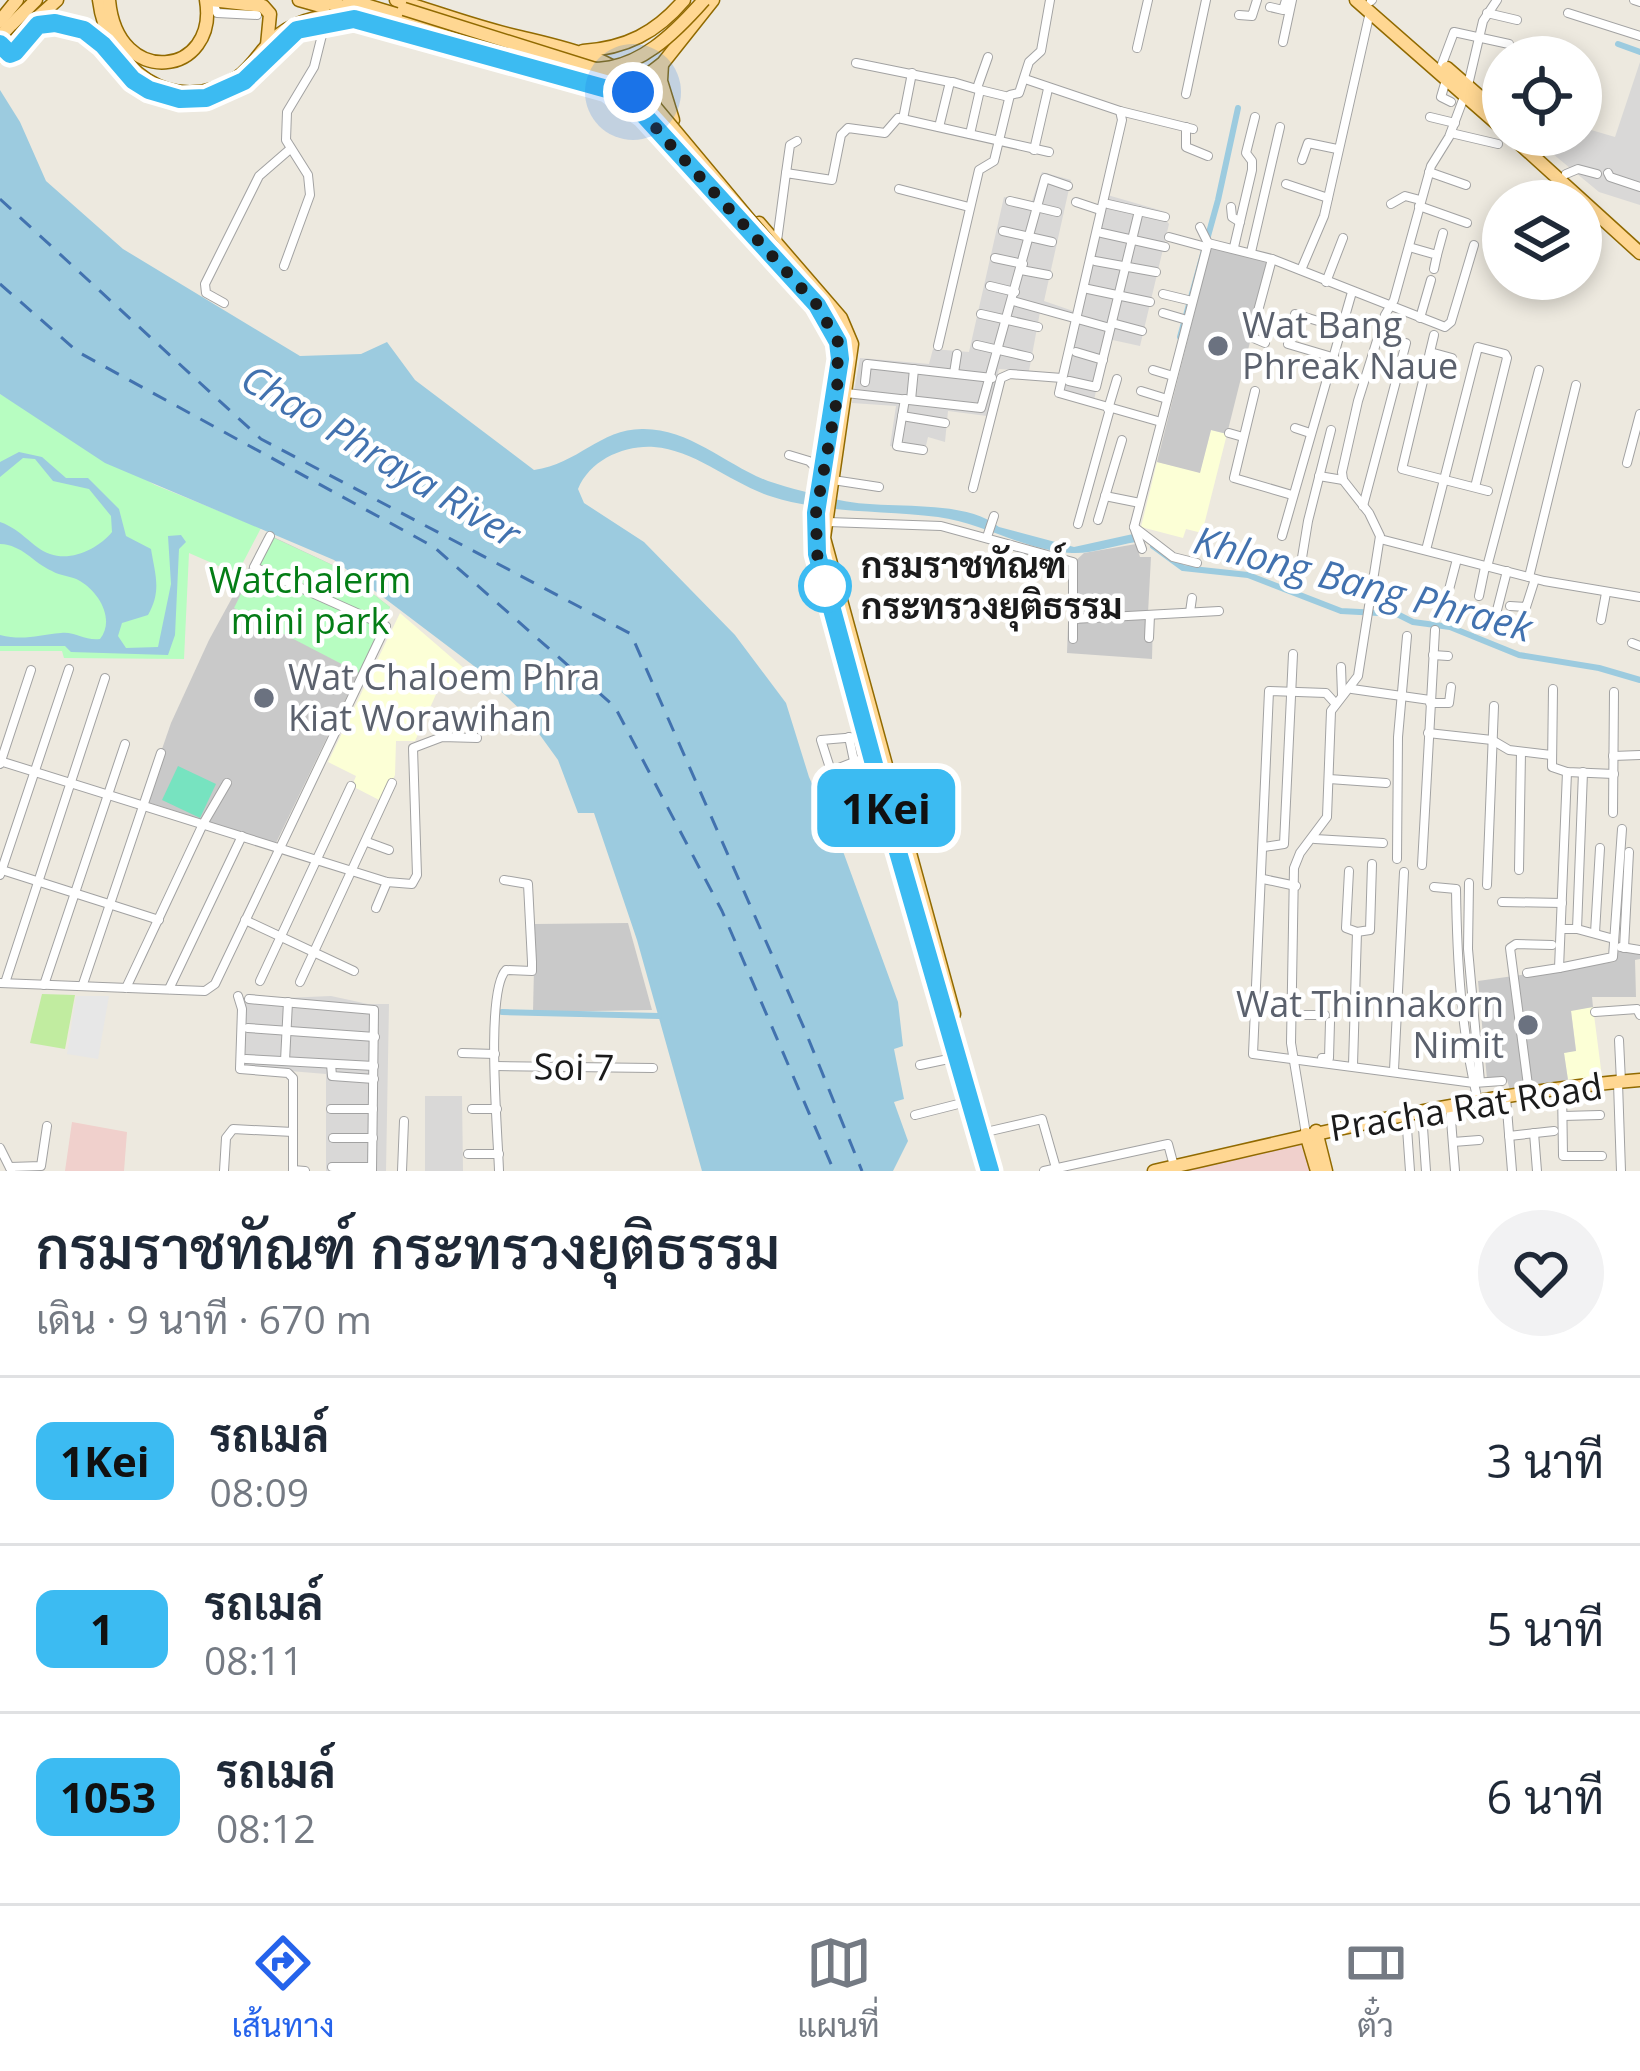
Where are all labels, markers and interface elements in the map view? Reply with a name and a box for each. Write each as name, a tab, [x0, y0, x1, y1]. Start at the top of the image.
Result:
map controls	[1482, 36, 1602, 300]
button: locate	[1482, 36, 1602, 156]
your location	[603, 62, 663, 122]
button: layers	[1482, 180, 1602, 300]
place label: Wat Bang Phreak Naue	[1242, 300, 1458, 390]
marker: Wat Bang Phreak Naue	[1205, 333, 1231, 359]
water label: Chao Phraya River	[232, 350, 532, 560]
water label: Khlong Bang Phraek	[1189, 512, 1540, 654]
place label: กรมราชทัณฑ์ กระทรวงยุติธรรม	[861, 540, 1122, 632]
park label: Watchalerm mini park	[209, 555, 411, 645]
marker: กรมราชทัณฑ์ กระทรวงยุติธรรม	[800, 561, 850, 611]
place label: Wat Chaloem Phra Kiat Worawihan	[288, 652, 600, 742]
marker: Wat Chaloem Phra Kiat Worawihan	[251, 685, 277, 711]
line badge: 1Kei	[802, 769, 970, 847]
text: 1Kei	[841, 779, 931, 836]
place label: Wat Thinnakorn Nimit	[1236, 979, 1504, 1069]
marker: Wat Thinnakorn Nimit	[1515, 1012, 1541, 1038]
street label: Soi 7	[533, 1041, 615, 1092]
street label: Pracha Rat Road	[1326, 1061, 1606, 1152]
text: กรมราชทัณฑ์ กระทรวงยุติธรรม	[36, 1208, 780, 1286]
button: heart	[1478, 1210, 1604, 1336]
text: เดิน · 9 นาที · 670 m	[36, 1292, 372, 1345]
text: รถเมล์	[210, 1404, 329, 1465]
text: 3 นาที	[1487, 1430, 1604, 1491]
text: 1Kei	[60, 1432, 150, 1489]
text: 08:09	[210, 1465, 309, 1518]
text: รถเมล์	[204, 1572, 323, 1633]
text: 5 นาที	[1487, 1598, 1604, 1659]
text: 1	[90, 1600, 114, 1657]
text: 08:11	[204, 1633, 303, 1686]
text: รถเมล์	[216, 1740, 335, 1801]
text: 6 นาที	[1487, 1766, 1604, 1827]
text: 1053	[60, 1768, 156, 1825]
text: 08:12	[216, 1801, 316, 1854]
tab: เส้นทาง	[231, 1930, 334, 2047]
tab: แผนที่	[797, 1930, 880, 2047]
tab: ตั๋ว	[1343, 1930, 1409, 2047]

